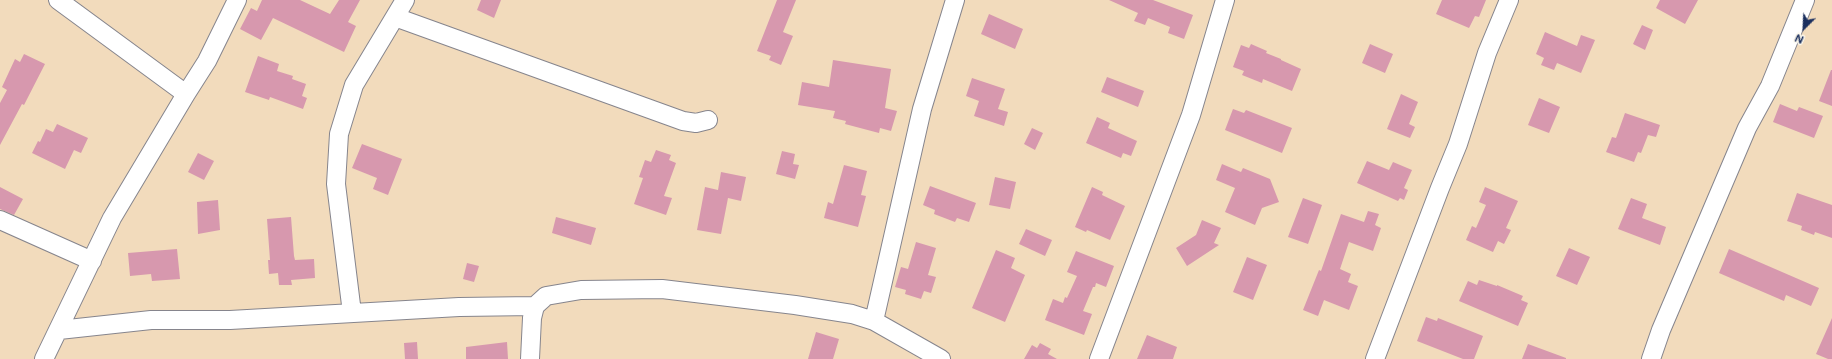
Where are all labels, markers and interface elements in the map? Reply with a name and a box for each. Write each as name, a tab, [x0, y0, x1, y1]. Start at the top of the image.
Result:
north arrow	[1784, 8, 1824, 48]
text: N	[1792, 31, 1806, 48]

